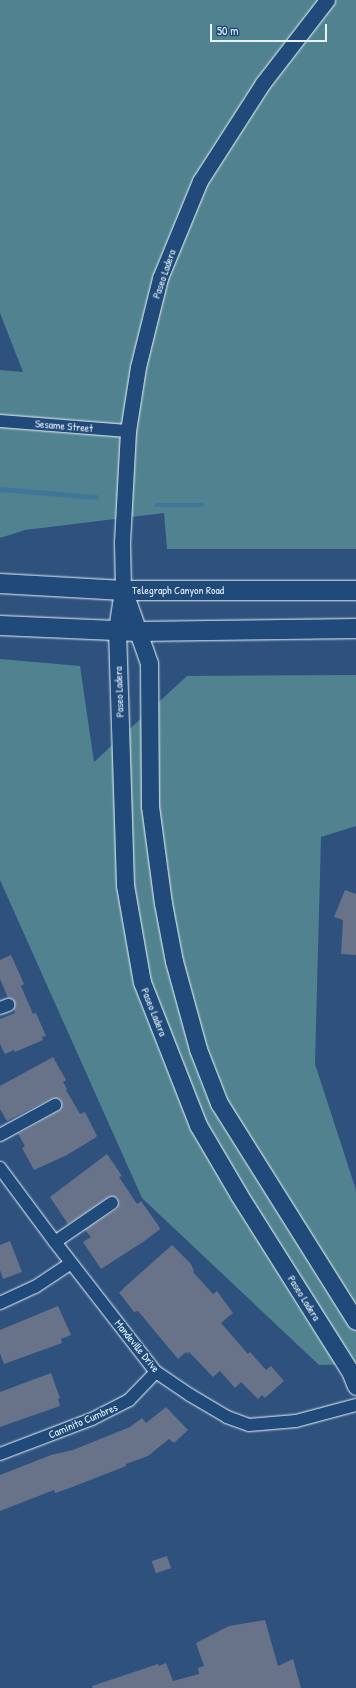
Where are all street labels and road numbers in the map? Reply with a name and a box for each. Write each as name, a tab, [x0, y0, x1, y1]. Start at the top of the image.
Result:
street label: Paseo Ladera	[149, 248, 179, 300]
street label: Sesame Street	[35, 417, 93, 435]
street label: Telegraph Canyon Road	[132, 583, 224, 597]
street label: Paseo Ladera	[112, 666, 126, 718]
street label: Paseo Ladera	[138, 986, 170, 1038]
street label: Paseo Ladera	[285, 1273, 323, 1323]
street label: Mandeville Drive	[112, 1317, 162, 1375]
street label: Caminito Cumbres	[46, 1401, 120, 1441]

